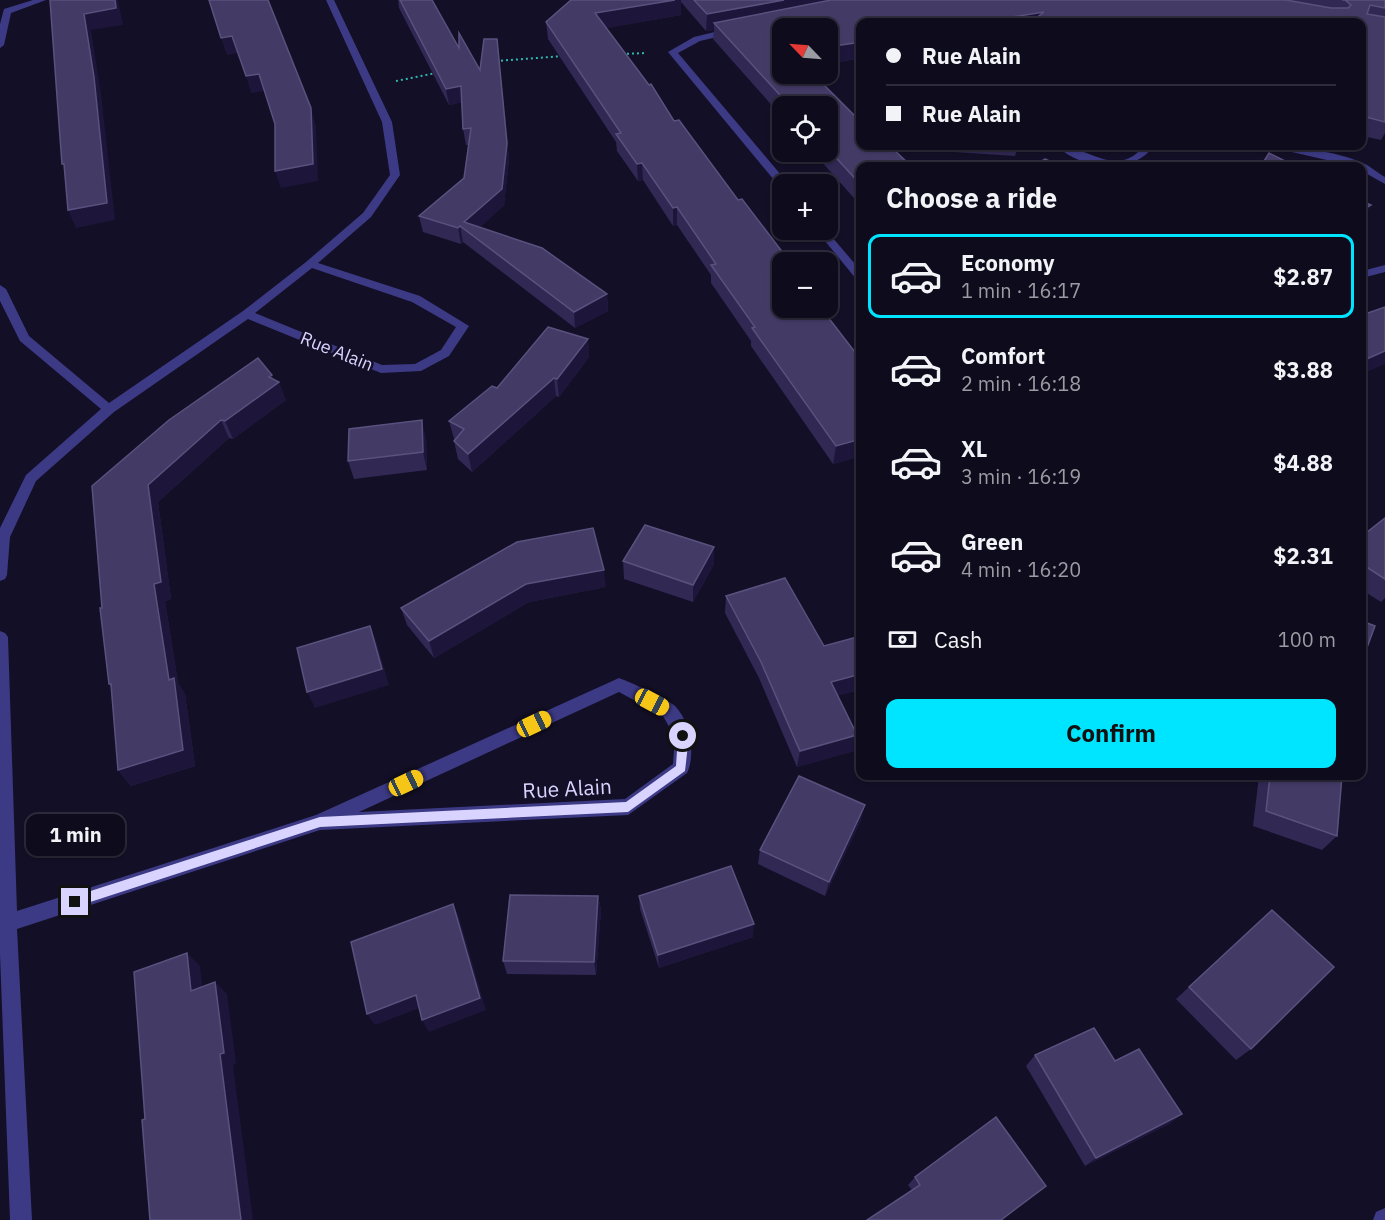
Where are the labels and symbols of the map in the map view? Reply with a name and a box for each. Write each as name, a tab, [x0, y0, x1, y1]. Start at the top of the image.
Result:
north arrow	[772, 18, 838, 84]
street label: Rue Alain	[297, 326, 377, 376]
car	[632, 686, 672, 718]
car	[514, 708, 554, 740]
route start	[669, 722, 696, 749]
car	[386, 767, 426, 799]
street label: Rue Alain	[522, 772, 612, 804]
callout: 1 min	[26, 815, 124, 857]
route end	[61, 888, 88, 915]

